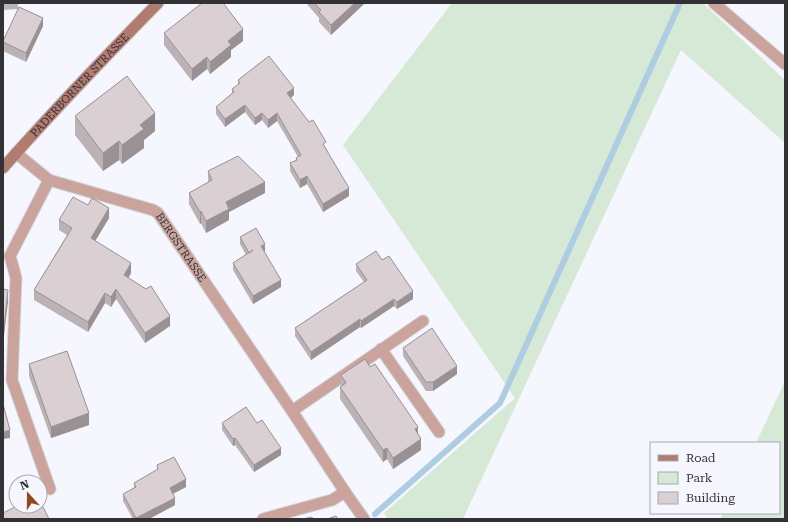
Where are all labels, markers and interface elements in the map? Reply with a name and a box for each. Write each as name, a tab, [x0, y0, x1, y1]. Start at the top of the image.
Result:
street label: PADERBORNER STRASSE	[28, 31, 132, 140]
street label: BERGSTRASSE	[153, 210, 209, 285]
legend	[650, 442, 780, 514]
text: Road	[686, 451, 716, 465]
text: Park	[686, 471, 713, 485]
north arrow	[8, 474, 48, 514]
text: N	[18, 477, 31, 493]
text: Building	[686, 491, 735, 505]

